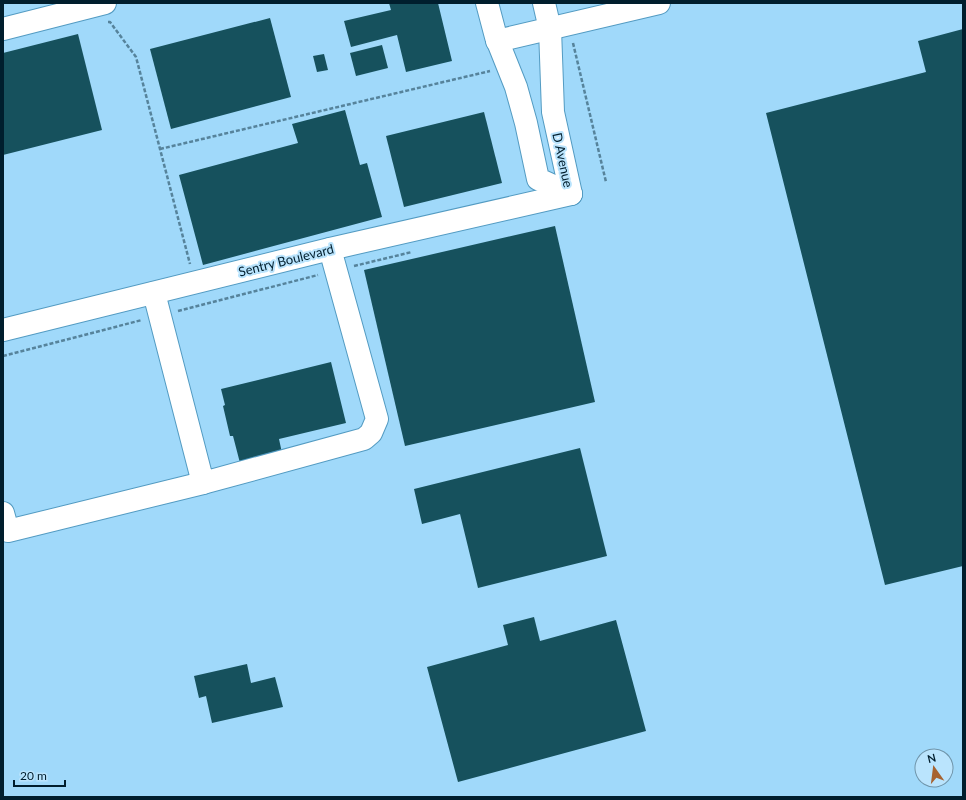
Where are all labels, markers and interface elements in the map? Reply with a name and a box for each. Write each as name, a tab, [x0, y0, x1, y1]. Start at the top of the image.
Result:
street label: D Avenue	[549, 131, 577, 189]
street label: Sentry Boulevard	[237, 240, 335, 280]
north arrow	[914, 748, 954, 788]
text: N	[926, 750, 937, 765]
scale bar	[14, 762, 65, 788]
text: 20 m	[20, 768, 47, 783]

